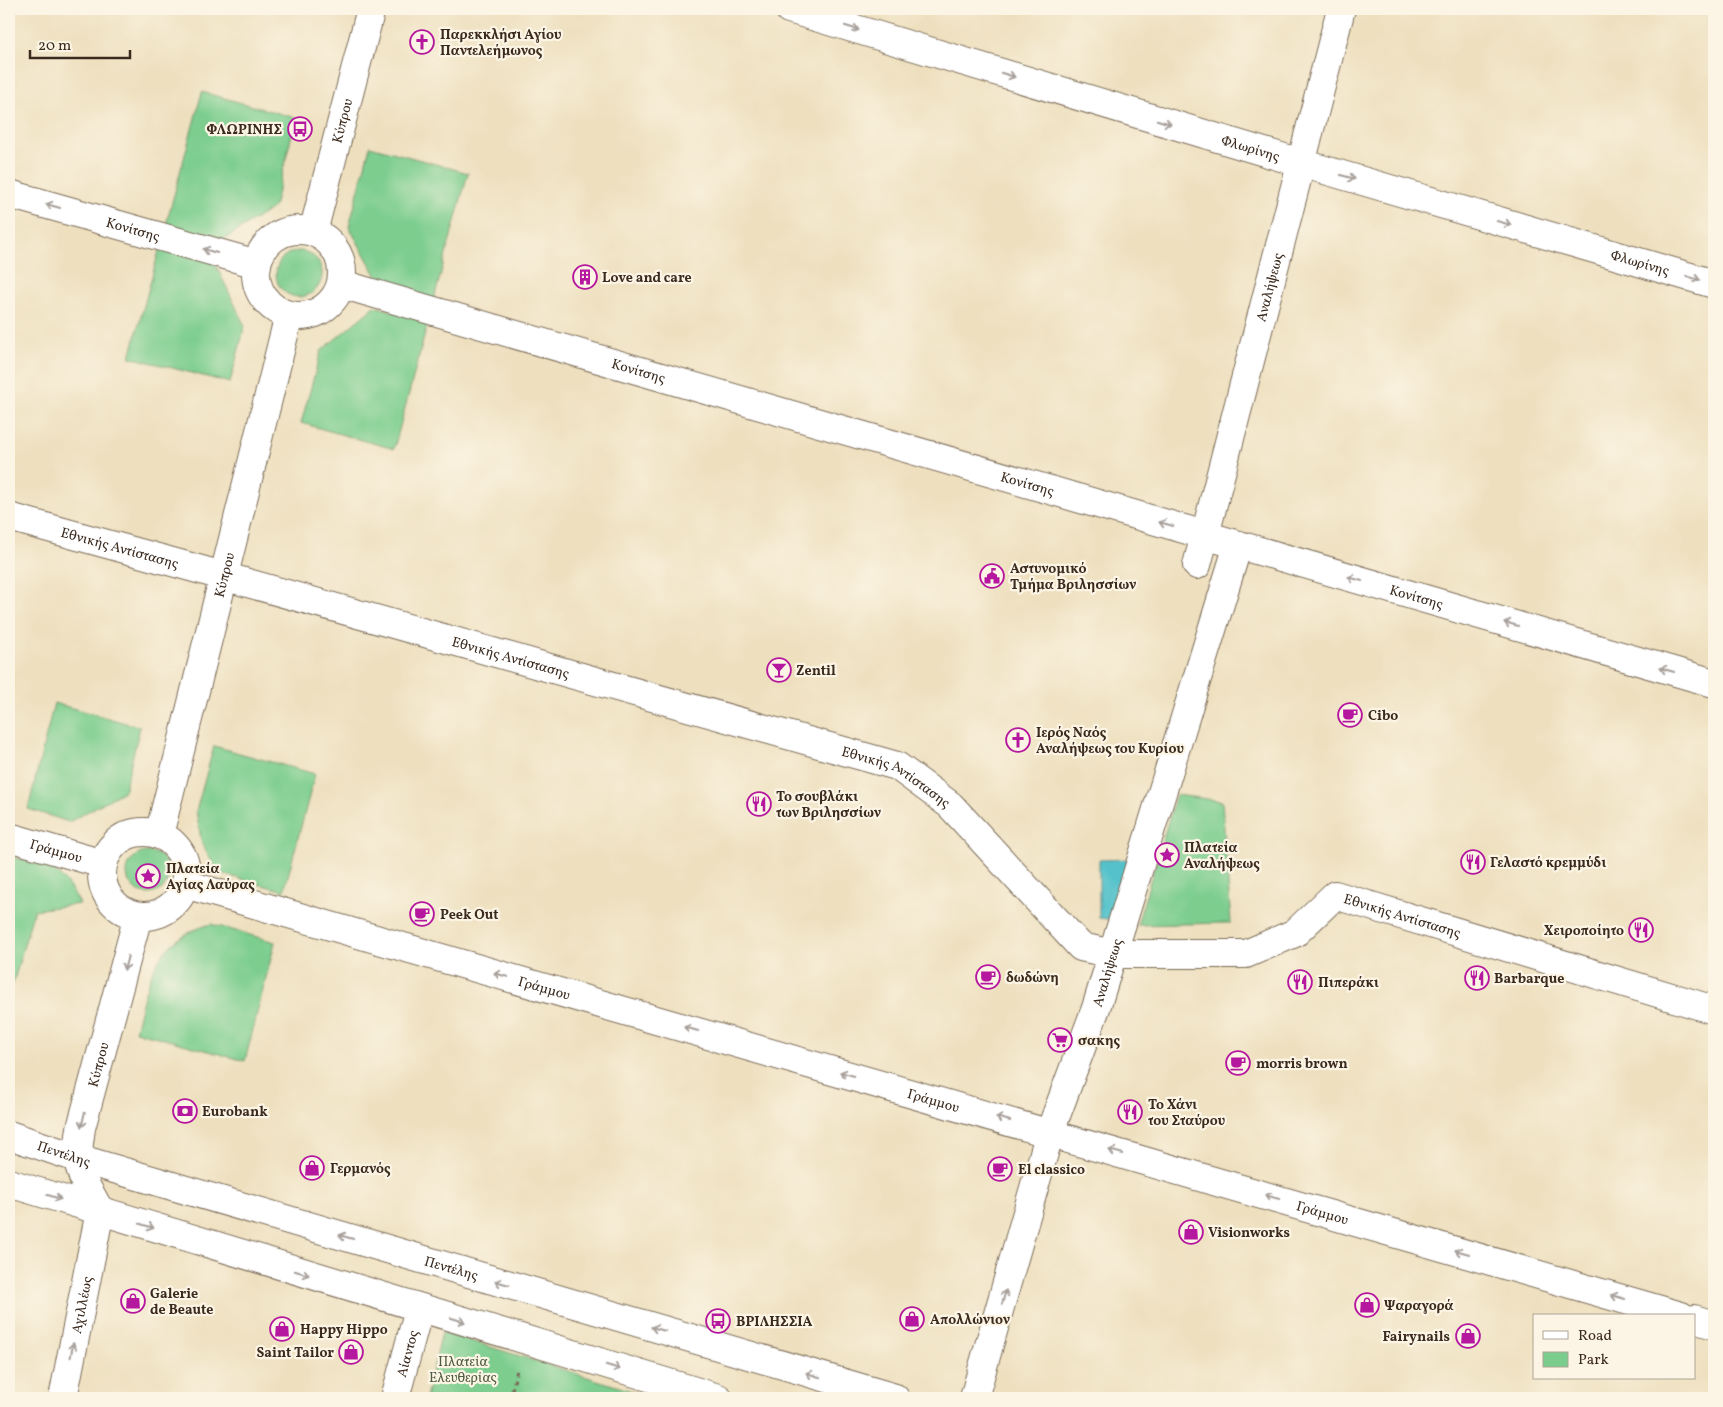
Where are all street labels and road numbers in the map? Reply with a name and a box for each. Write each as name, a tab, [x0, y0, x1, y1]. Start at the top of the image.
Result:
street label: Κύπρου	[328, 96, 358, 146]
street label: Φλωρίνης	[1218, 131, 1282, 167]
street label: Κονίτσης	[104, 214, 162, 247]
street label: Φλωρίνης	[1608, 246, 1671, 281]
street label: Αναλήψεως	[1253, 251, 1289, 324]
street label: Κονίτσης	[609, 355, 667, 389]
street label: Κονίτσης	[998, 468, 1056, 502]
street label: Εθνικής Αντίστασης	[58, 524, 181, 574]
street label: Κύπρου	[211, 551, 240, 600]
street label: Κονίτσης	[1387, 581, 1445, 615]
street label: Εθνικής Αντίστασης	[449, 633, 571, 684]
street label: Εθνικής Αντίστασης	[839, 743, 954, 813]
street label: Γράμμου	[27, 835, 84, 869]
street label: Εθνικής Αντίστασης	[1341, 890, 1463, 944]
street label: Αναλήψεως	[1089, 936, 1128, 1010]
street label: Γράμμου	[516, 973, 572, 1006]
street label: Κύπρου	[84, 1040, 115, 1090]
street label: Γράμμου	[905, 1085, 962, 1118]
street label: Πεντέλης	[34, 1137, 92, 1172]
street label: Γράμμου	[1294, 1197, 1351, 1231]
street label: Πεντέλης	[422, 1252, 480, 1286]
street label: Αχιλλέως	[68, 1275, 98, 1335]
street label: Αίαντος	[393, 1328, 424, 1380]

